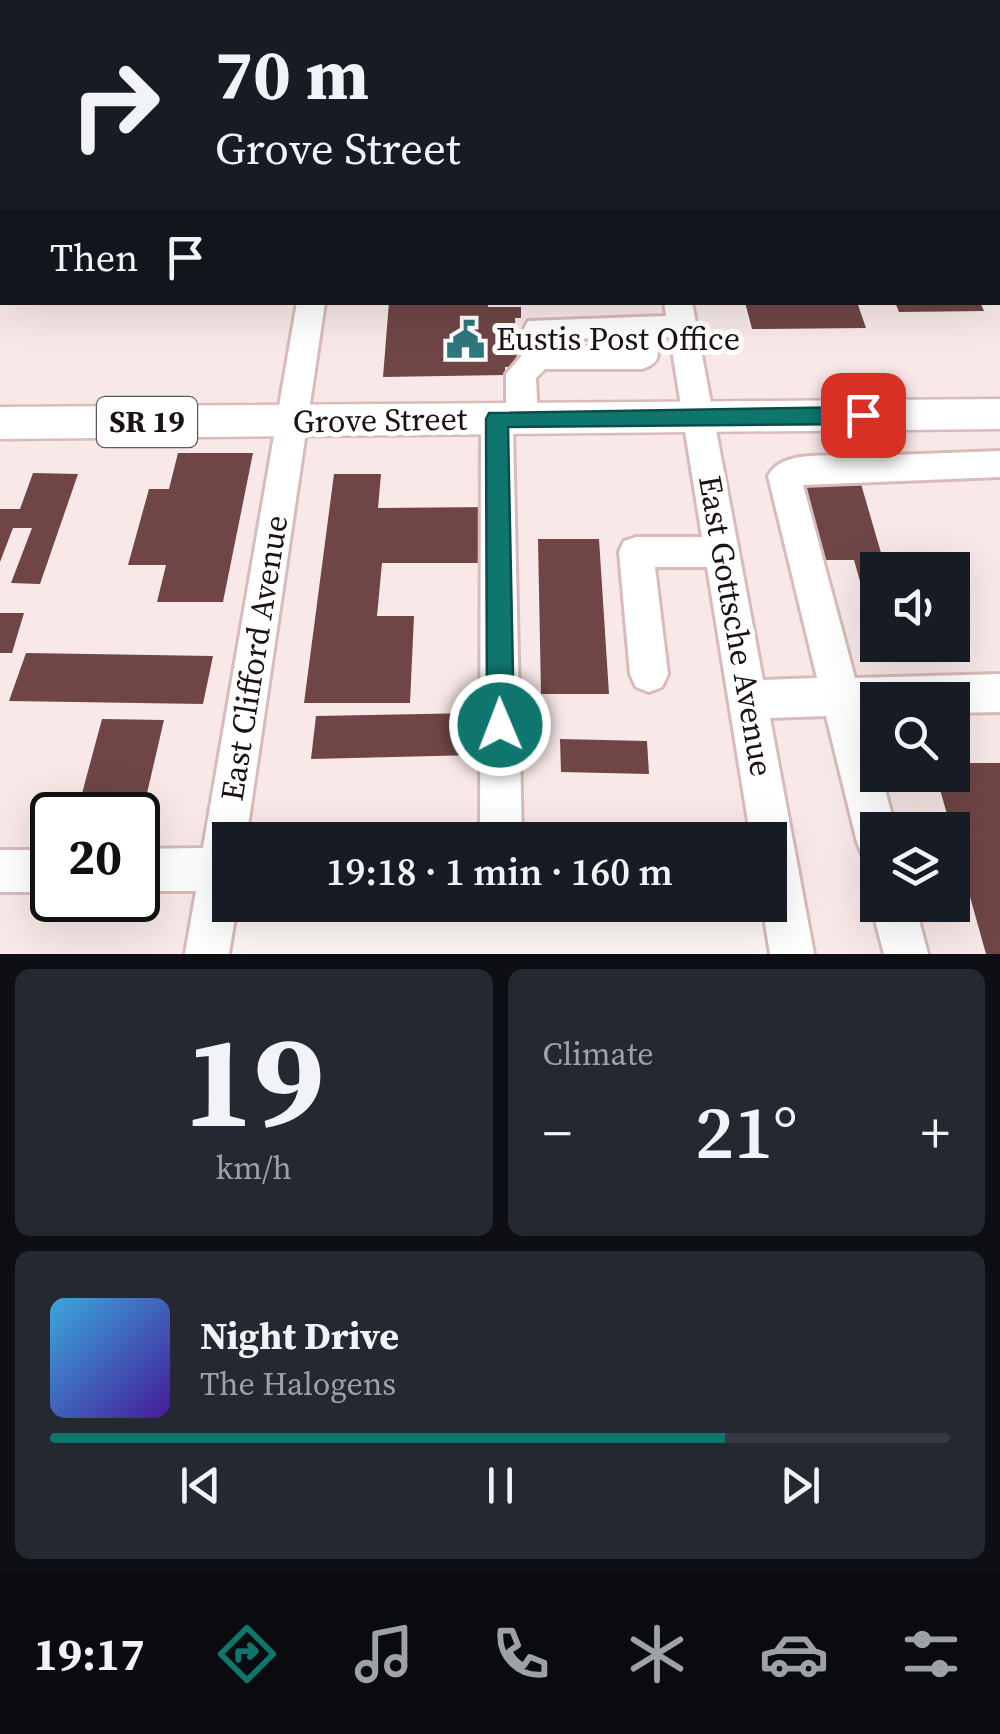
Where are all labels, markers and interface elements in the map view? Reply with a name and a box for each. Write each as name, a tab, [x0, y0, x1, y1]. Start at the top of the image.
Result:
text: 70 m	[215, 26, 369, 122]
icon: right	[50, 40, 180, 170]
text: Grove Street	[215, 117, 461, 179]
icon: arrive	[158, 230, 213, 285]
text: Then	[50, 232, 138, 284]
place label: Eustis Post Office	[496, 317, 740, 361]
public building icon: Eustis Post Office	[445, 318, 487, 360]
pin	[821, 373, 906, 458]
icon: arrive	[836, 388, 891, 443]
street label: Grove Street	[292, 396, 468, 444]
road number: SR 19	[97, 397, 197, 447]
street label: East Gottsche Avenue	[688, 472, 784, 780]
street label: East Clifford Avenue	[210, 512, 298, 804]
map controls	[860, 552, 970, 922]
button: sound	[860, 552, 970, 662]
position arrow	[448, 673, 552, 777]
button: search	[860, 682, 970, 792]
speed limit sign: 20	[30, 792, 160, 922]
button: layers	[860, 812, 970, 922]
text: 19:18 · 1 min · 160 m	[326, 846, 673, 898]
text: 19	[183, 991, 324, 1170]
text: Climate	[543, 1032, 654, 1076]
text: 21°	[695, 1080, 798, 1183]
text: −	[543, 1095, 572, 1170]
text: +	[921, 1095, 950, 1170]
text: km/h	[216, 1146, 292, 1190]
text: Night Drive	[200, 1310, 399, 1362]
text: The Halogens	[200, 1362, 396, 1406]
icon: previous	[173, 1458, 228, 1513]
icon: pause	[473, 1458, 528, 1513]
icon: next	[773, 1458, 828, 1513]
icon: directions	[212, 1619, 282, 1689]
icon: music	[349, 1619, 419, 1689]
icon: phone	[486, 1619, 556, 1689]
icon: climate	[622, 1619, 692, 1689]
icon: car	[759, 1619, 829, 1689]
icon: filters	[896, 1619, 966, 1689]
text: 19:17	[33, 1623, 145, 1685]

